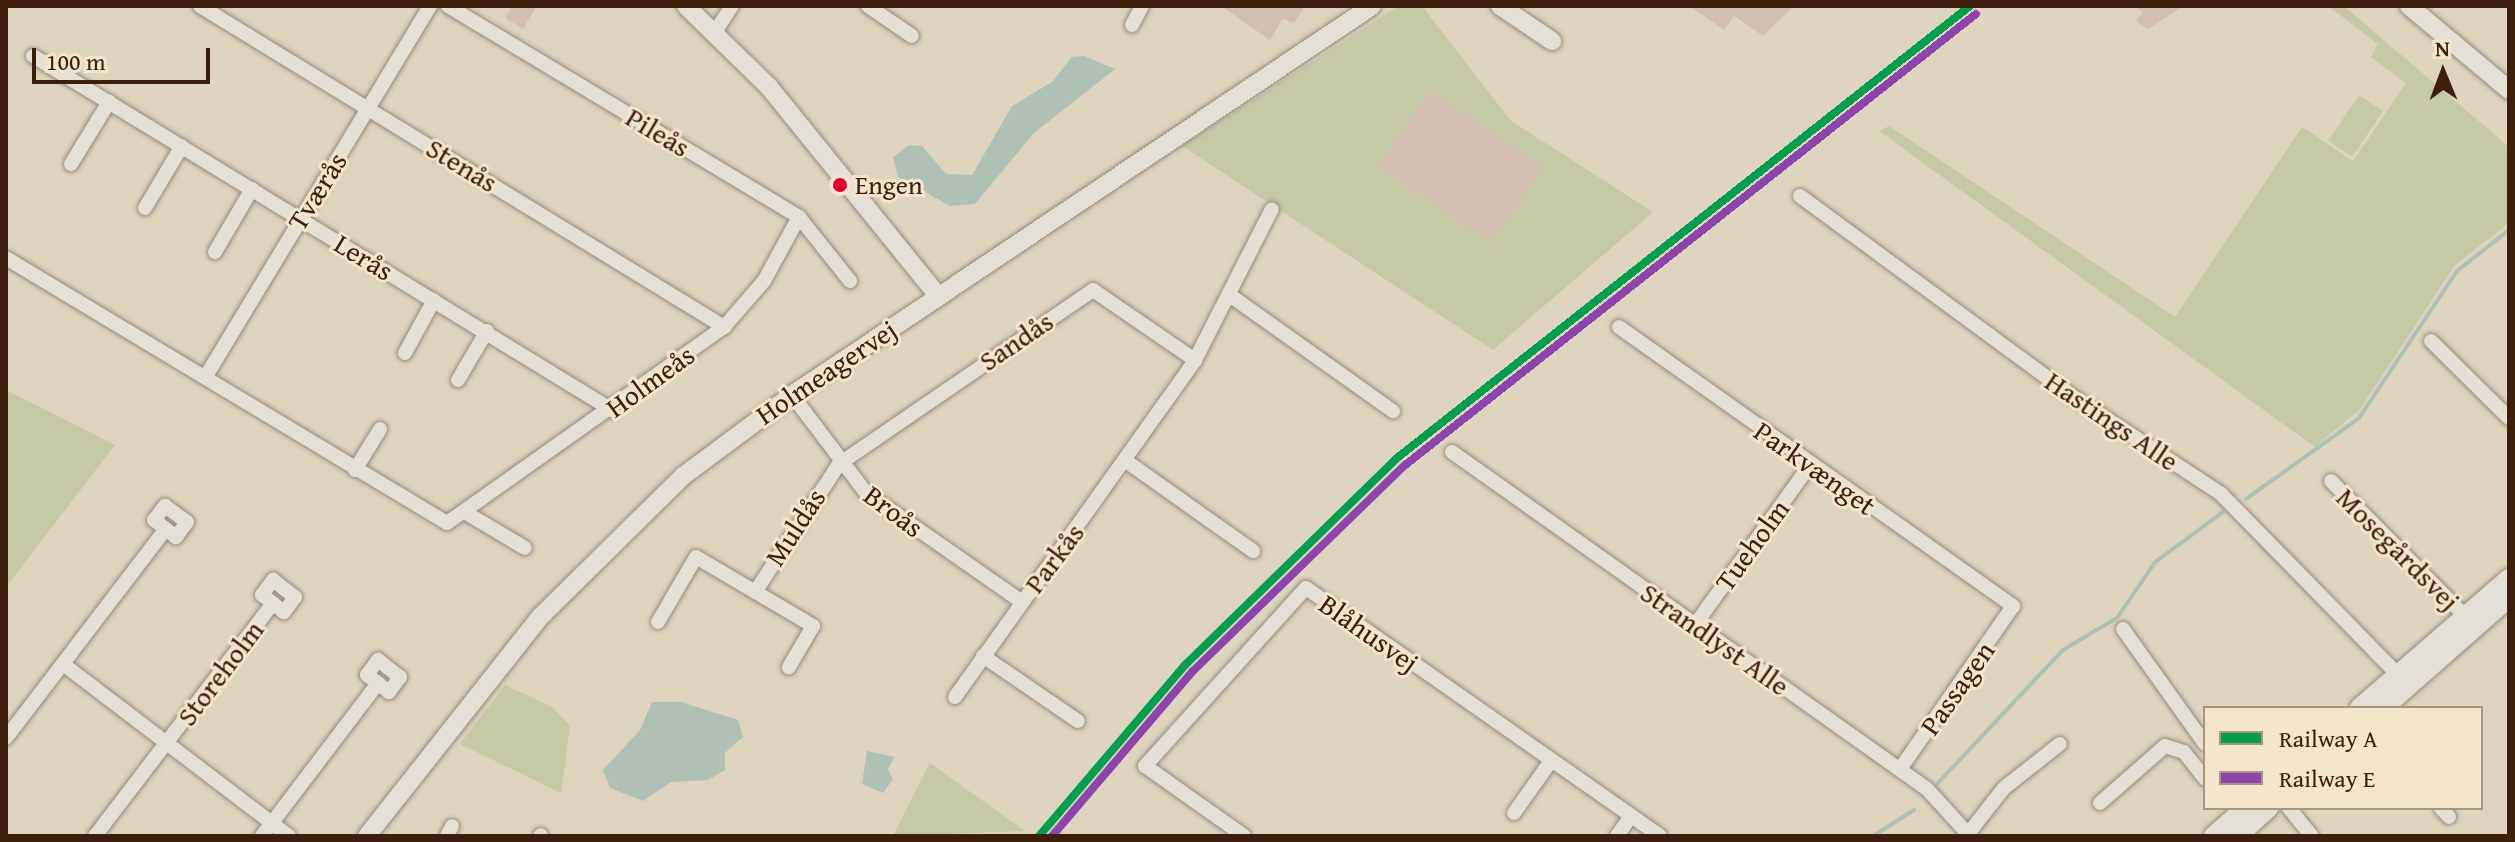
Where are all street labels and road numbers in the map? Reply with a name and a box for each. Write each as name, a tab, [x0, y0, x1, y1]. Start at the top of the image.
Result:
street label: Pileås	[620, 100, 696, 164]
street label: Stenås	[420, 131, 504, 199]
street label: Tværås	[280, 146, 354, 236]
street label: Lerås	[328, 226, 400, 288]
street label: Sandås	[973, 304, 1059, 378]
street label: Holmeagervej	[749, 313, 903, 431]
street label: Holmeås	[599, 338, 701, 424]
street label: Hastings Alle	[2039, 364, 2185, 478]
street label: Parkvænget	[1748, 414, 1882, 522]
street label: Broås	[858, 478, 930, 544]
street label: Mosegårdsvej	[2330, 481, 2466, 617]
street label: Muldås	[758, 482, 832, 572]
street label: Tueholm	[1708, 493, 1796, 597]
street label: Parkås	[1017, 517, 1091, 599]
street label: Strandlyst Alle	[1634, 575, 1796, 703]
street label: Blåhusvej	[1313, 587, 1425, 679]
street label: Storeholm	[170, 614, 270, 732]
street label: Passagen	[1913, 635, 2001, 741]

